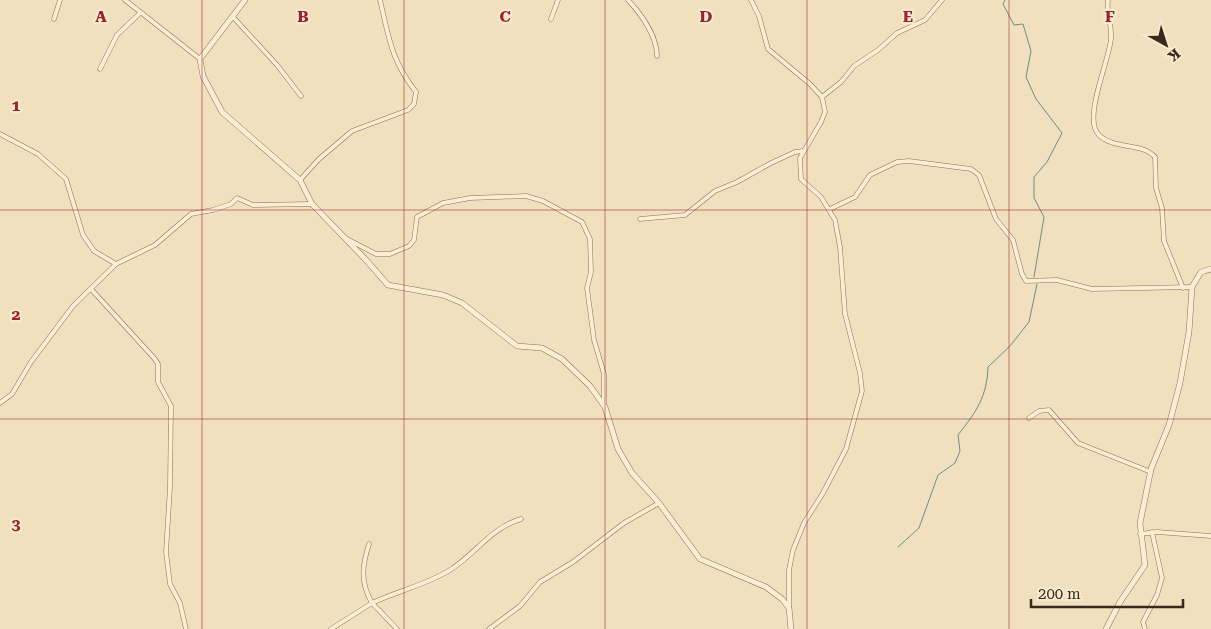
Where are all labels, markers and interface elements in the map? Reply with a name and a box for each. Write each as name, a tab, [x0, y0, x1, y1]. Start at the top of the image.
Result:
text: A	[95, 7, 107, 26]
text: B	[297, 7, 309, 26]
text: C	[499, 7, 511, 26]
text: D	[700, 7, 713, 26]
text: E	[903, 7, 913, 26]
text: F	[1105, 7, 1115, 26]
north arrow	[1141, 20, 1191, 70]
text: K	[1165, 45, 1183, 65]
text: 1	[12, 96, 21, 115]
text: 2	[12, 305, 21, 324]
text: 3	[12, 515, 21, 534]
scale bar	[1031, 576, 1184, 608]
text: 200 m	[1038, 585, 1081, 603]

